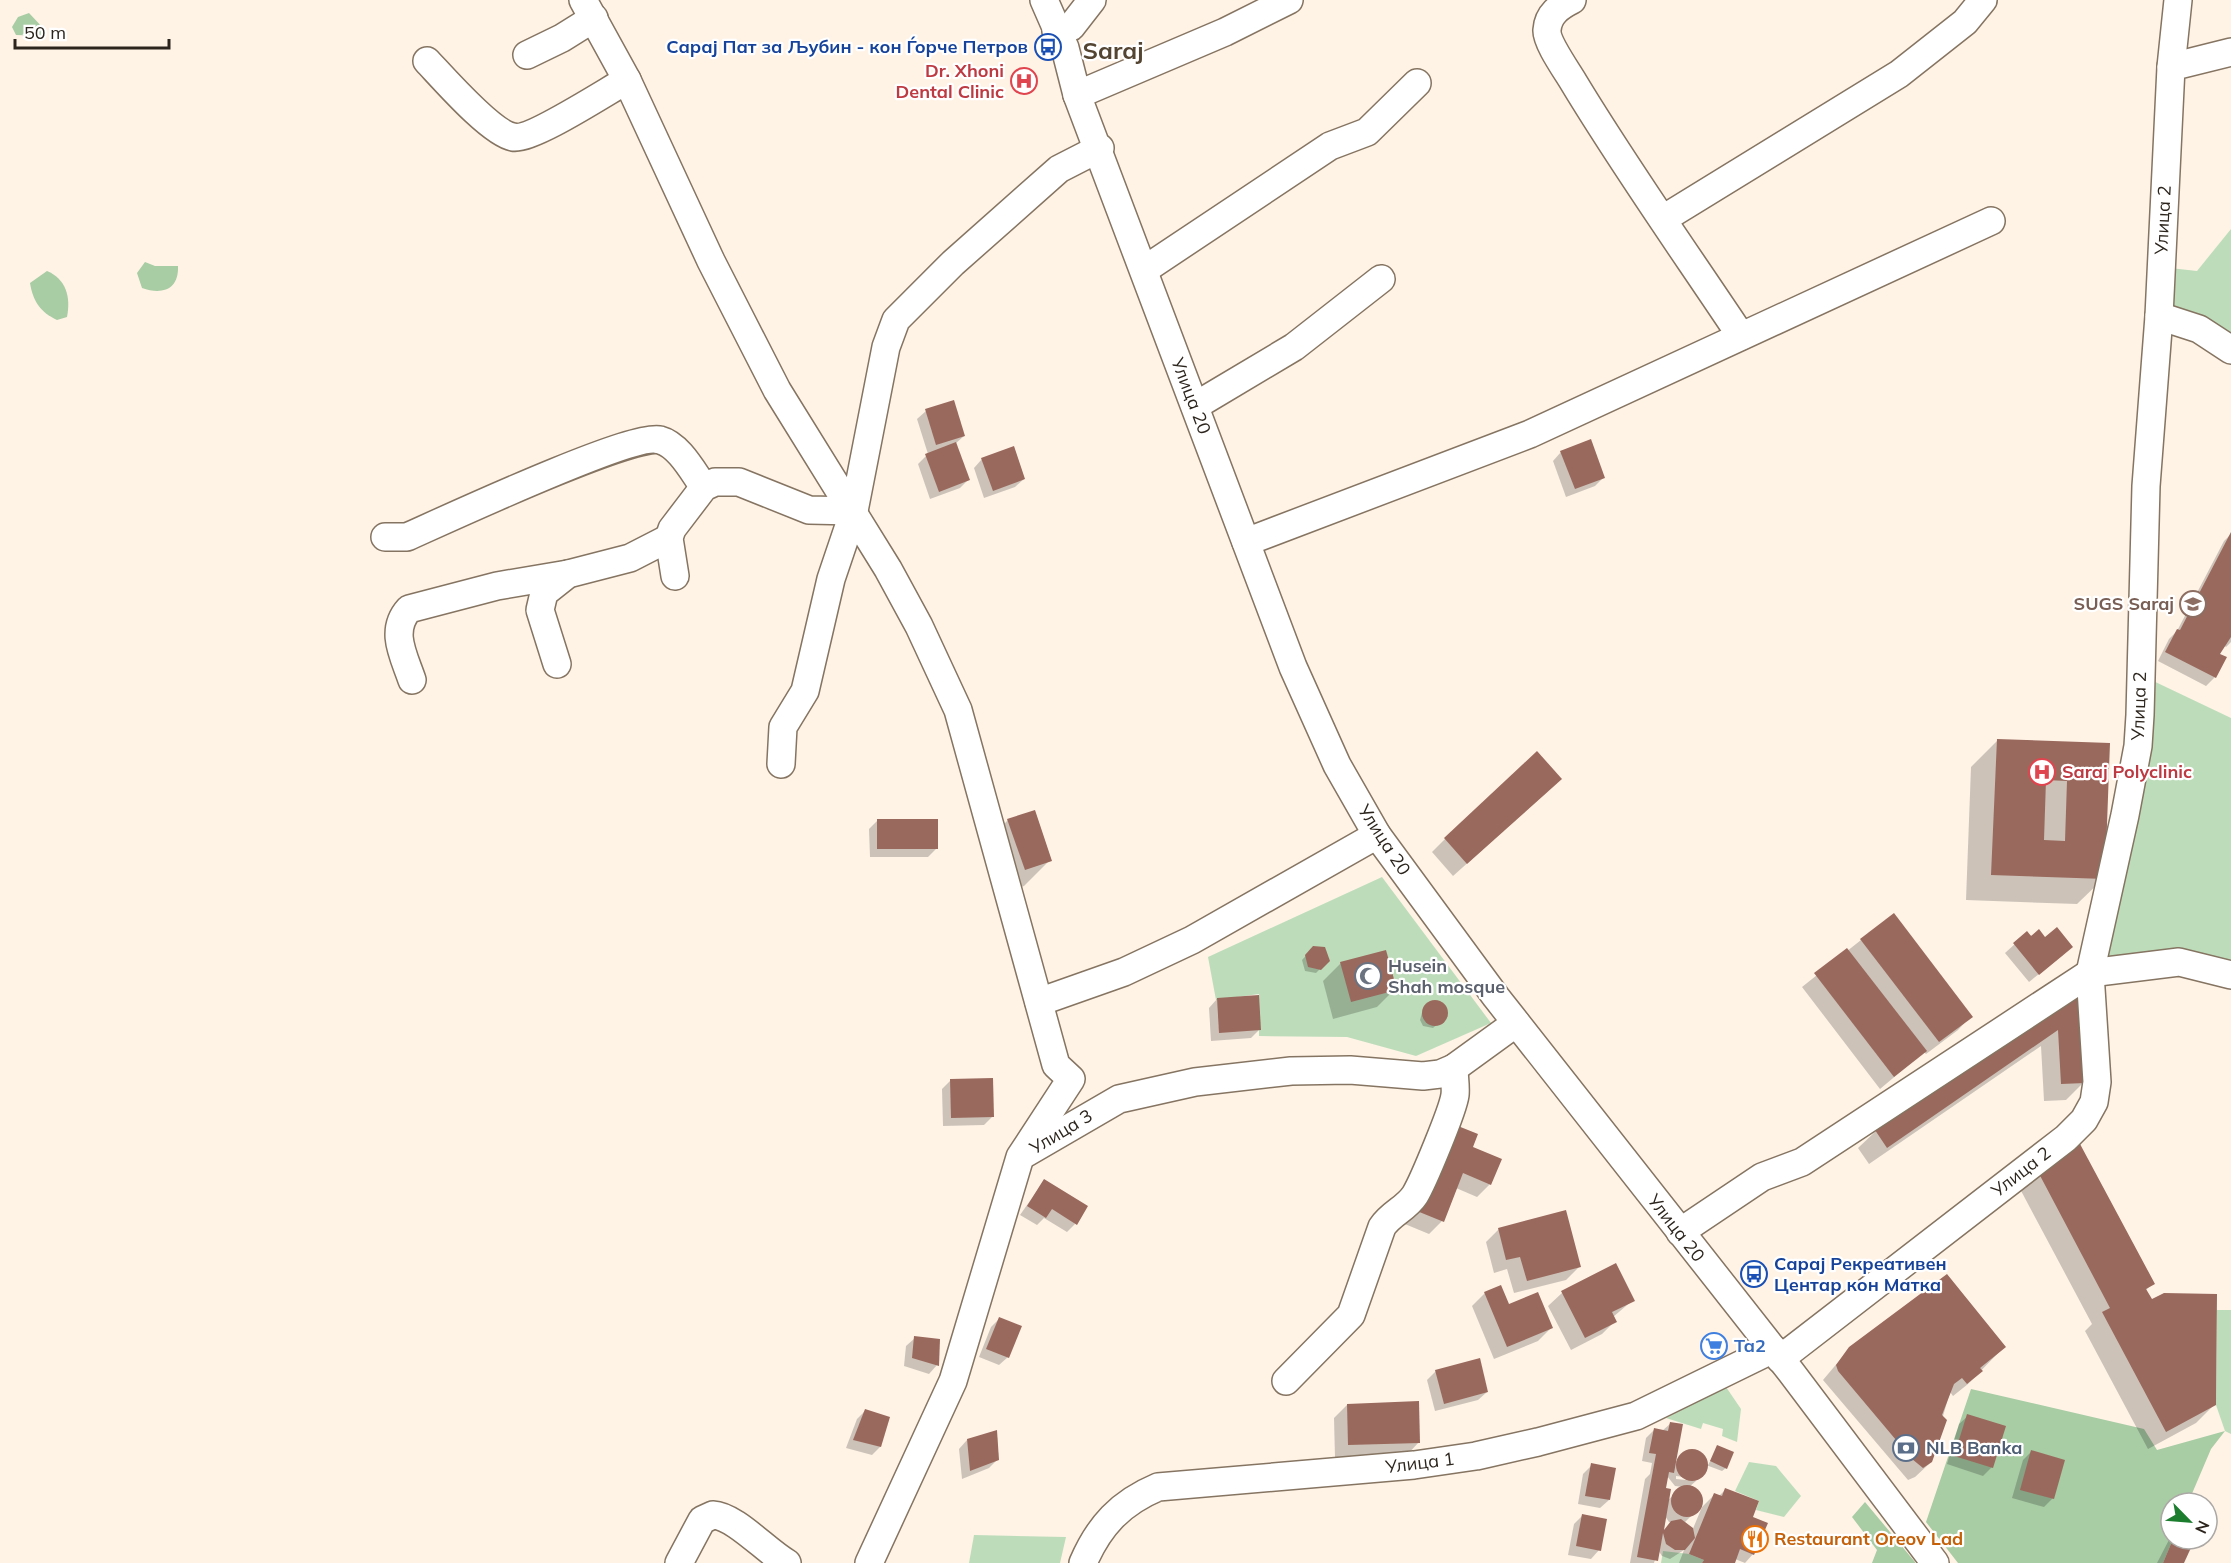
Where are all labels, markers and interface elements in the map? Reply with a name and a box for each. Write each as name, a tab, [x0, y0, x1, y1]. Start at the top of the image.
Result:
scale bar	[15, 12, 170, 50]
text: 50 m	[24, 21, 66, 44]
bus stop icon: Сарај Пат за Љубин - кон Ѓорче Петров	[1033, 32, 1063, 62]
place label: Сарај Пат за Љубин - кон Ѓорче Петров	[666, 35, 1028, 58]
district label: Saraj	[1083, 35, 1143, 65]
place label: Dr. Xhoni Dental Clinic	[896, 59, 1004, 103]
hospital icon: Dr. Xhoni Dental Clinic	[1009, 66, 1039, 96]
street label: Улица 2	[2149, 185, 2176, 256]
street label: Улица 20	[1166, 353, 1217, 437]
school or university icon: SUGS Saraj	[2178, 589, 2208, 619]
place label: SUGS Saraj	[2074, 592, 2174, 615]
street label: Улица 2	[2126, 671, 2151, 742]
hospital icon: Saraj Polyclinic	[2027, 757, 2057, 787]
place label: Saraj Polyclinic	[2062, 760, 2192, 783]
street label: Улица 20	[1352, 799, 1416, 880]
place label: Husein Shah mosque	[1388, 954, 1505, 998]
mosque icon: Husein Shah mosque	[1353, 961, 1383, 991]
street label: Улица 3	[1024, 1104, 1096, 1160]
street label: Улица 2	[1986, 1141, 2055, 1203]
street label: Улица 20	[1642, 1188, 1710, 1266]
place label: Сарај Рекреативен Центар кон Матка	[1774, 1252, 1947, 1296]
bus stop icon: Сарај Рекреативен Центар кон Матка	[1739, 1259, 1769, 1289]
supermarket icon: Ta2	[1699, 1331, 1729, 1361]
place label: Ta2	[1734, 1334, 1766, 1357]
bank icon: NLB Banka	[1891, 1433, 1921, 1463]
place label: NLB Banka	[1926, 1436, 2022, 1459]
street label: Улица 1	[1383, 1447, 1456, 1478]
north arrow	[2159, 1491, 2219, 1551]
text: N	[2191, 1518, 2214, 1537]
restaurant icon: Restaurant Oreov Lad	[1740, 1524, 1770, 1554]
place label: Restaurant Oreov Lad	[1774, 1527, 1963, 1550]

